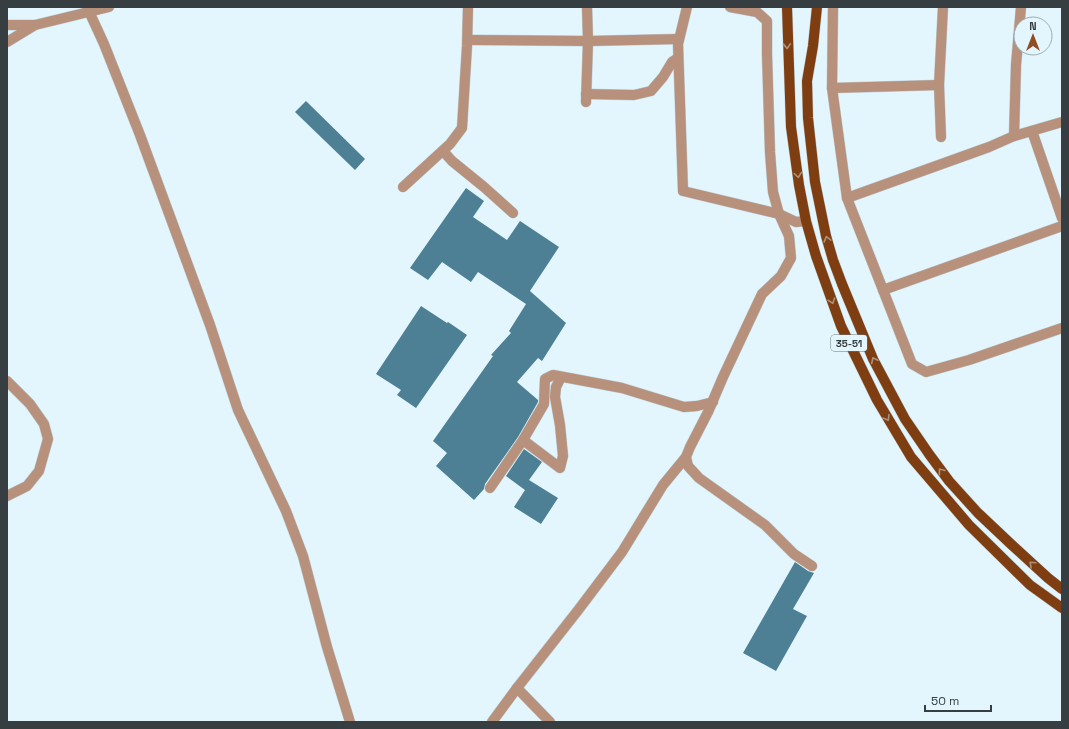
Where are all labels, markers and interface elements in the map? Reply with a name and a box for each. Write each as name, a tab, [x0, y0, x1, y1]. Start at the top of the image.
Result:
north arrow	[1013, 16, 1053, 56]
text: N	[1029, 19, 1037, 33]
one-way arrow	[783, 43, 792, 49]
one-way arrow	[793, 172, 802, 178]
one-way arrow	[824, 236, 832, 242]
one-way arrow	[827, 297, 835, 304]
road number: 35-51	[831, 335, 867, 351]
one-way arrow	[871, 357, 879, 364]
one-way arrow	[883, 414, 890, 421]
one-way arrow	[939, 469, 946, 476]
one-way arrow	[1029, 561, 1037, 569]
scale bar	[925, 687, 991, 713]
text: 50 m	[931, 693, 959, 709]

